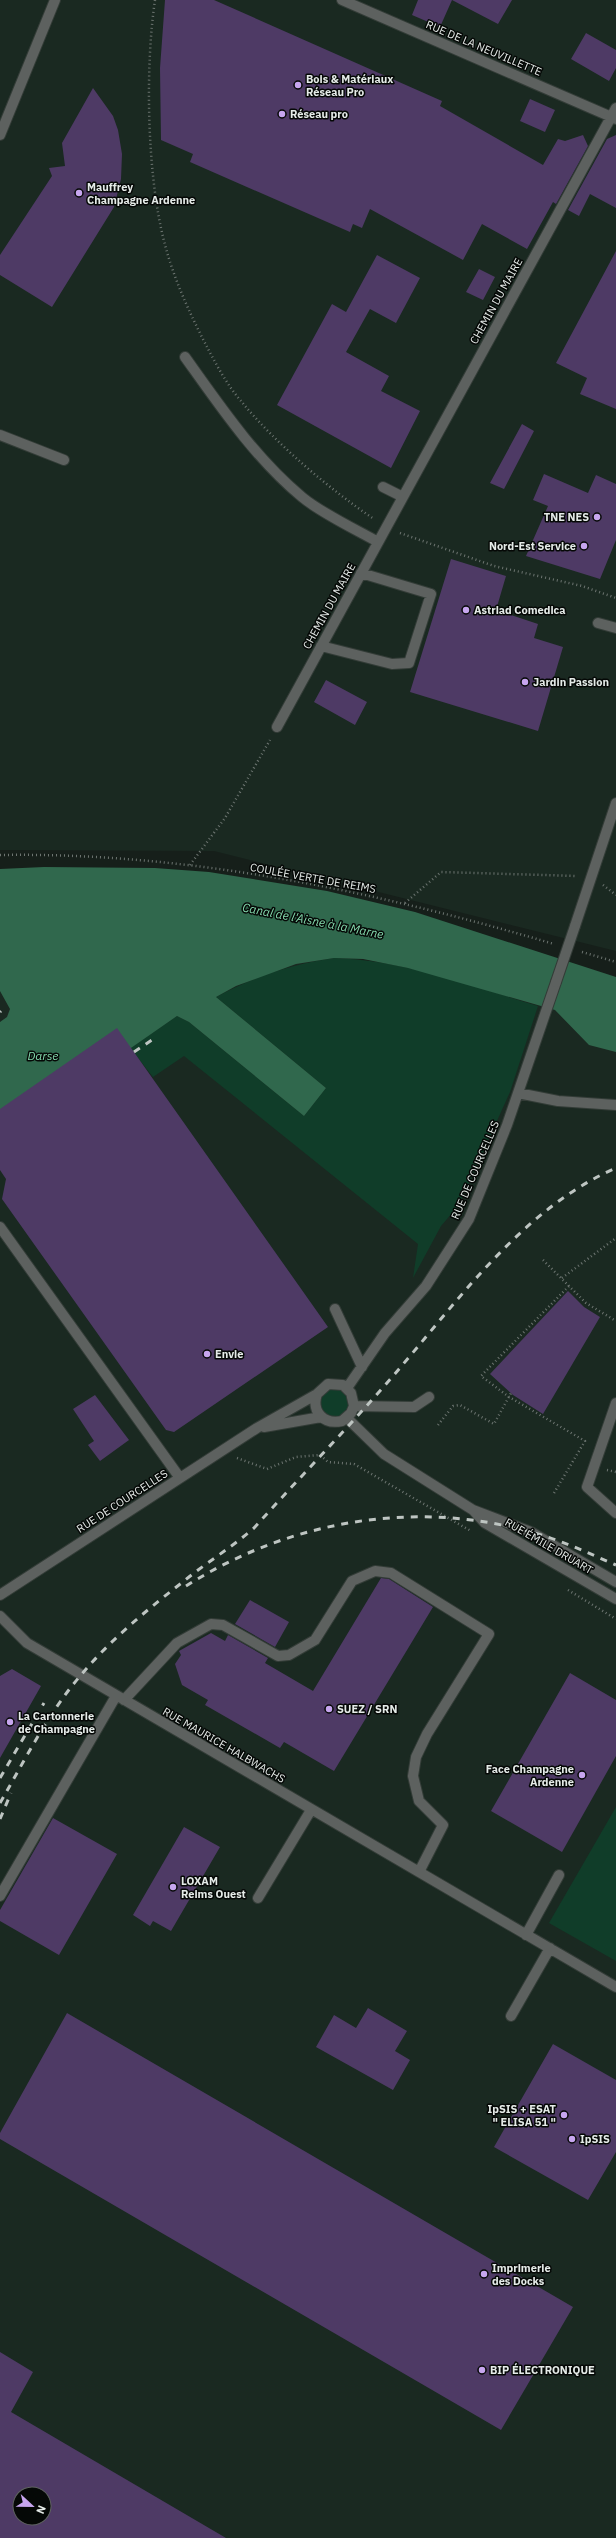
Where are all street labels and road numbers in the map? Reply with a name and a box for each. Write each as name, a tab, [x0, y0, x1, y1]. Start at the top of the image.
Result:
street label: RUE DE LA NEUVILLETTE	[424, 17, 544, 79]
street label: CHEMIN DU MAIRE	[467, 256, 525, 346]
street label: CHEMIN DU MAIRE	[300, 561, 358, 651]
street label: COULÉE VERTE DE REIMS	[249, 860, 377, 896]
street label: RUE DE COURCELLES	[448, 1119, 502, 1221]
street label: RUE DE COURCELLES	[74, 1466, 170, 1536]
street label: RUE ÉMILE DRUART	[502, 1515, 596, 1577]
street label: RUE MAURICE HALBWACHS	[160, 1704, 288, 1786]

